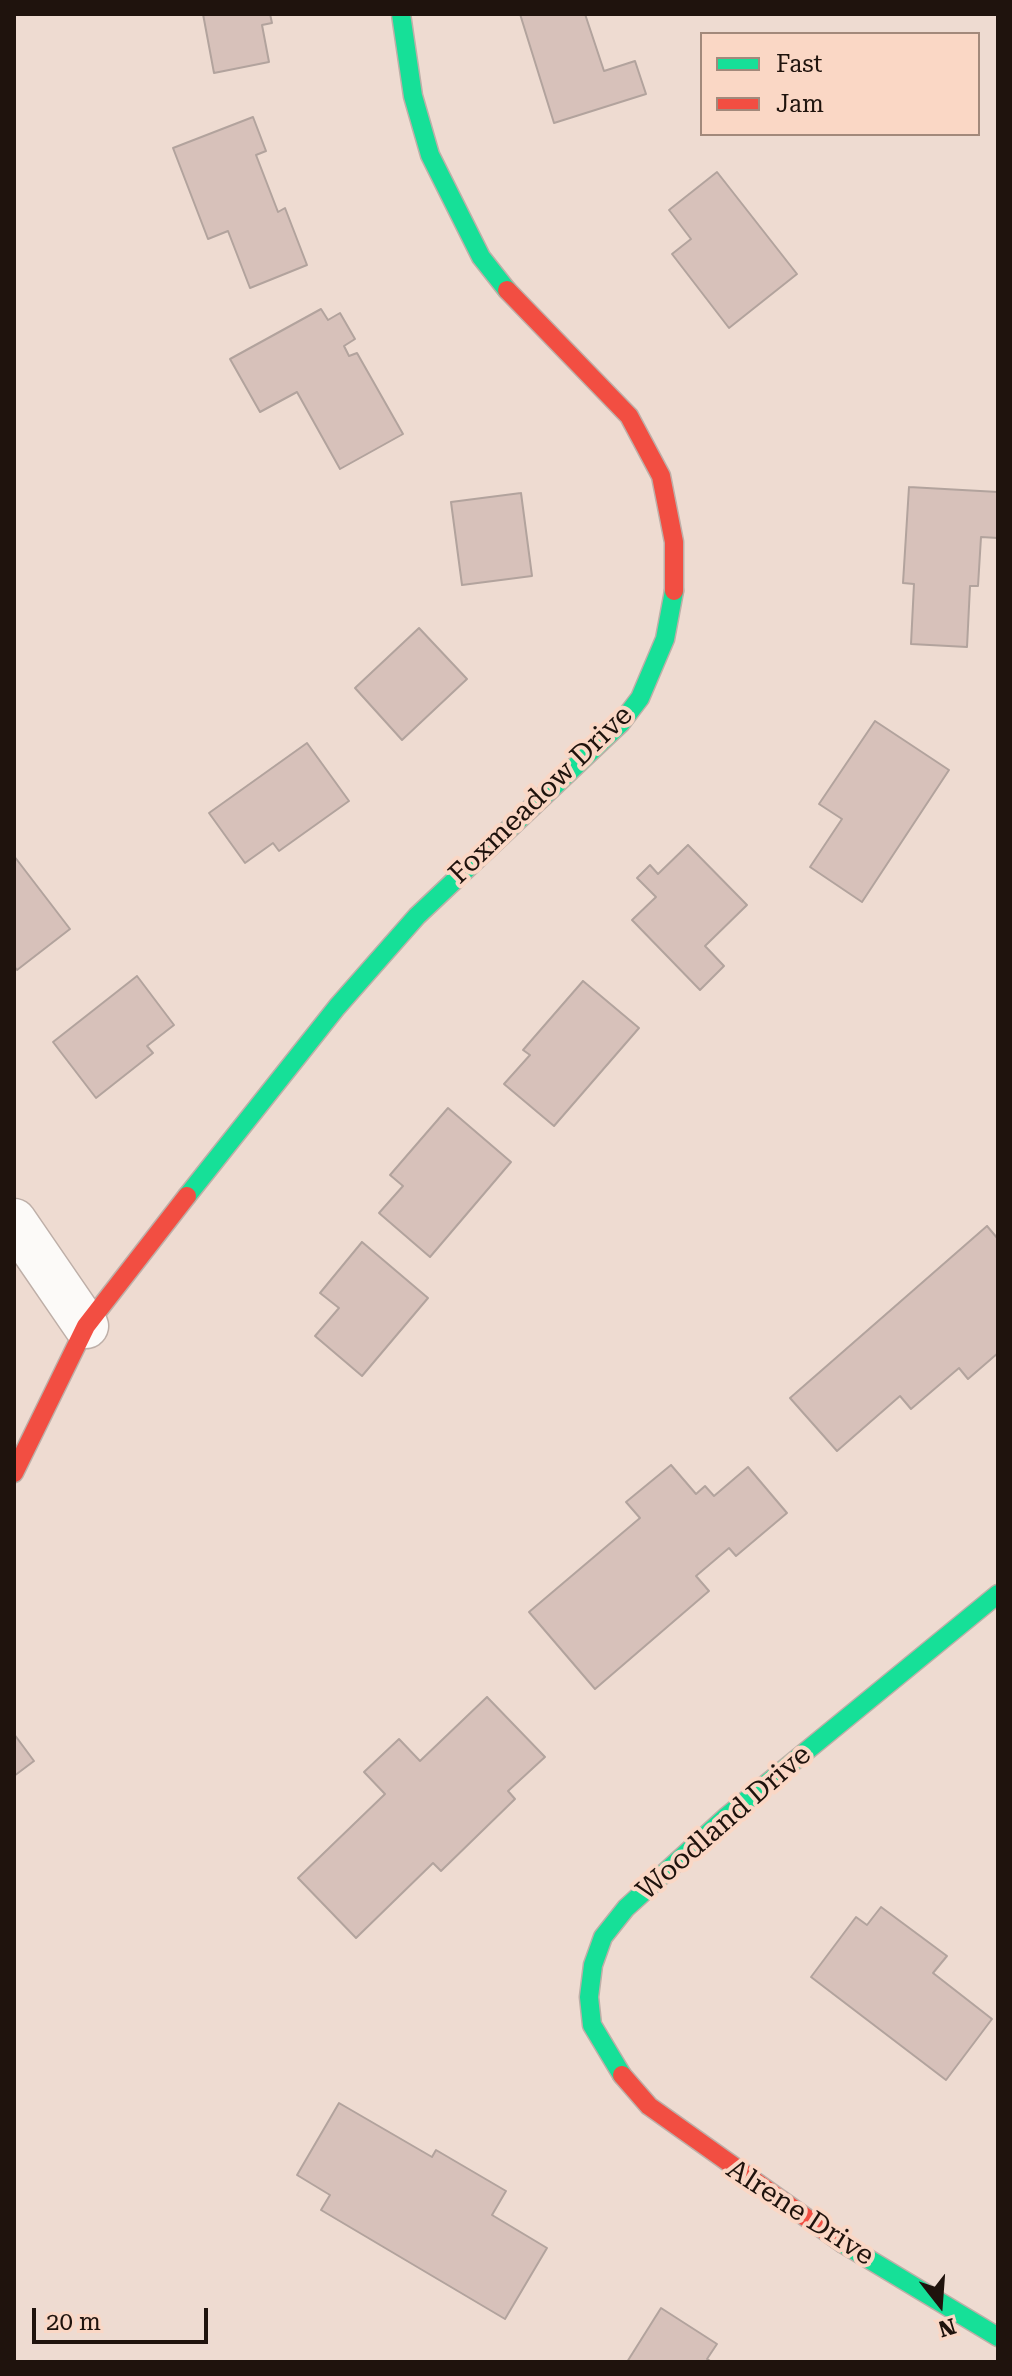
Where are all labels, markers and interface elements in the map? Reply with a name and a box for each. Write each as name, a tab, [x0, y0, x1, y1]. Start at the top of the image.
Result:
legend	[700, 32, 980, 136]
text: Fast	[776, 50, 823, 78]
text: Jam	[776, 90, 824, 118]
street label: Foxmeadow Drive	[442, 699, 640, 891]
street label: Woodland Drive	[630, 1738, 818, 1908]
street label: Alrene Drive	[720, 2153, 880, 2273]
north arrow	[900, 2264, 980, 2344]
scale bar	[36, 2292, 212, 2342]
text: 20 m	[46, 2308, 101, 2336]
text: N	[935, 2313, 959, 2342]

